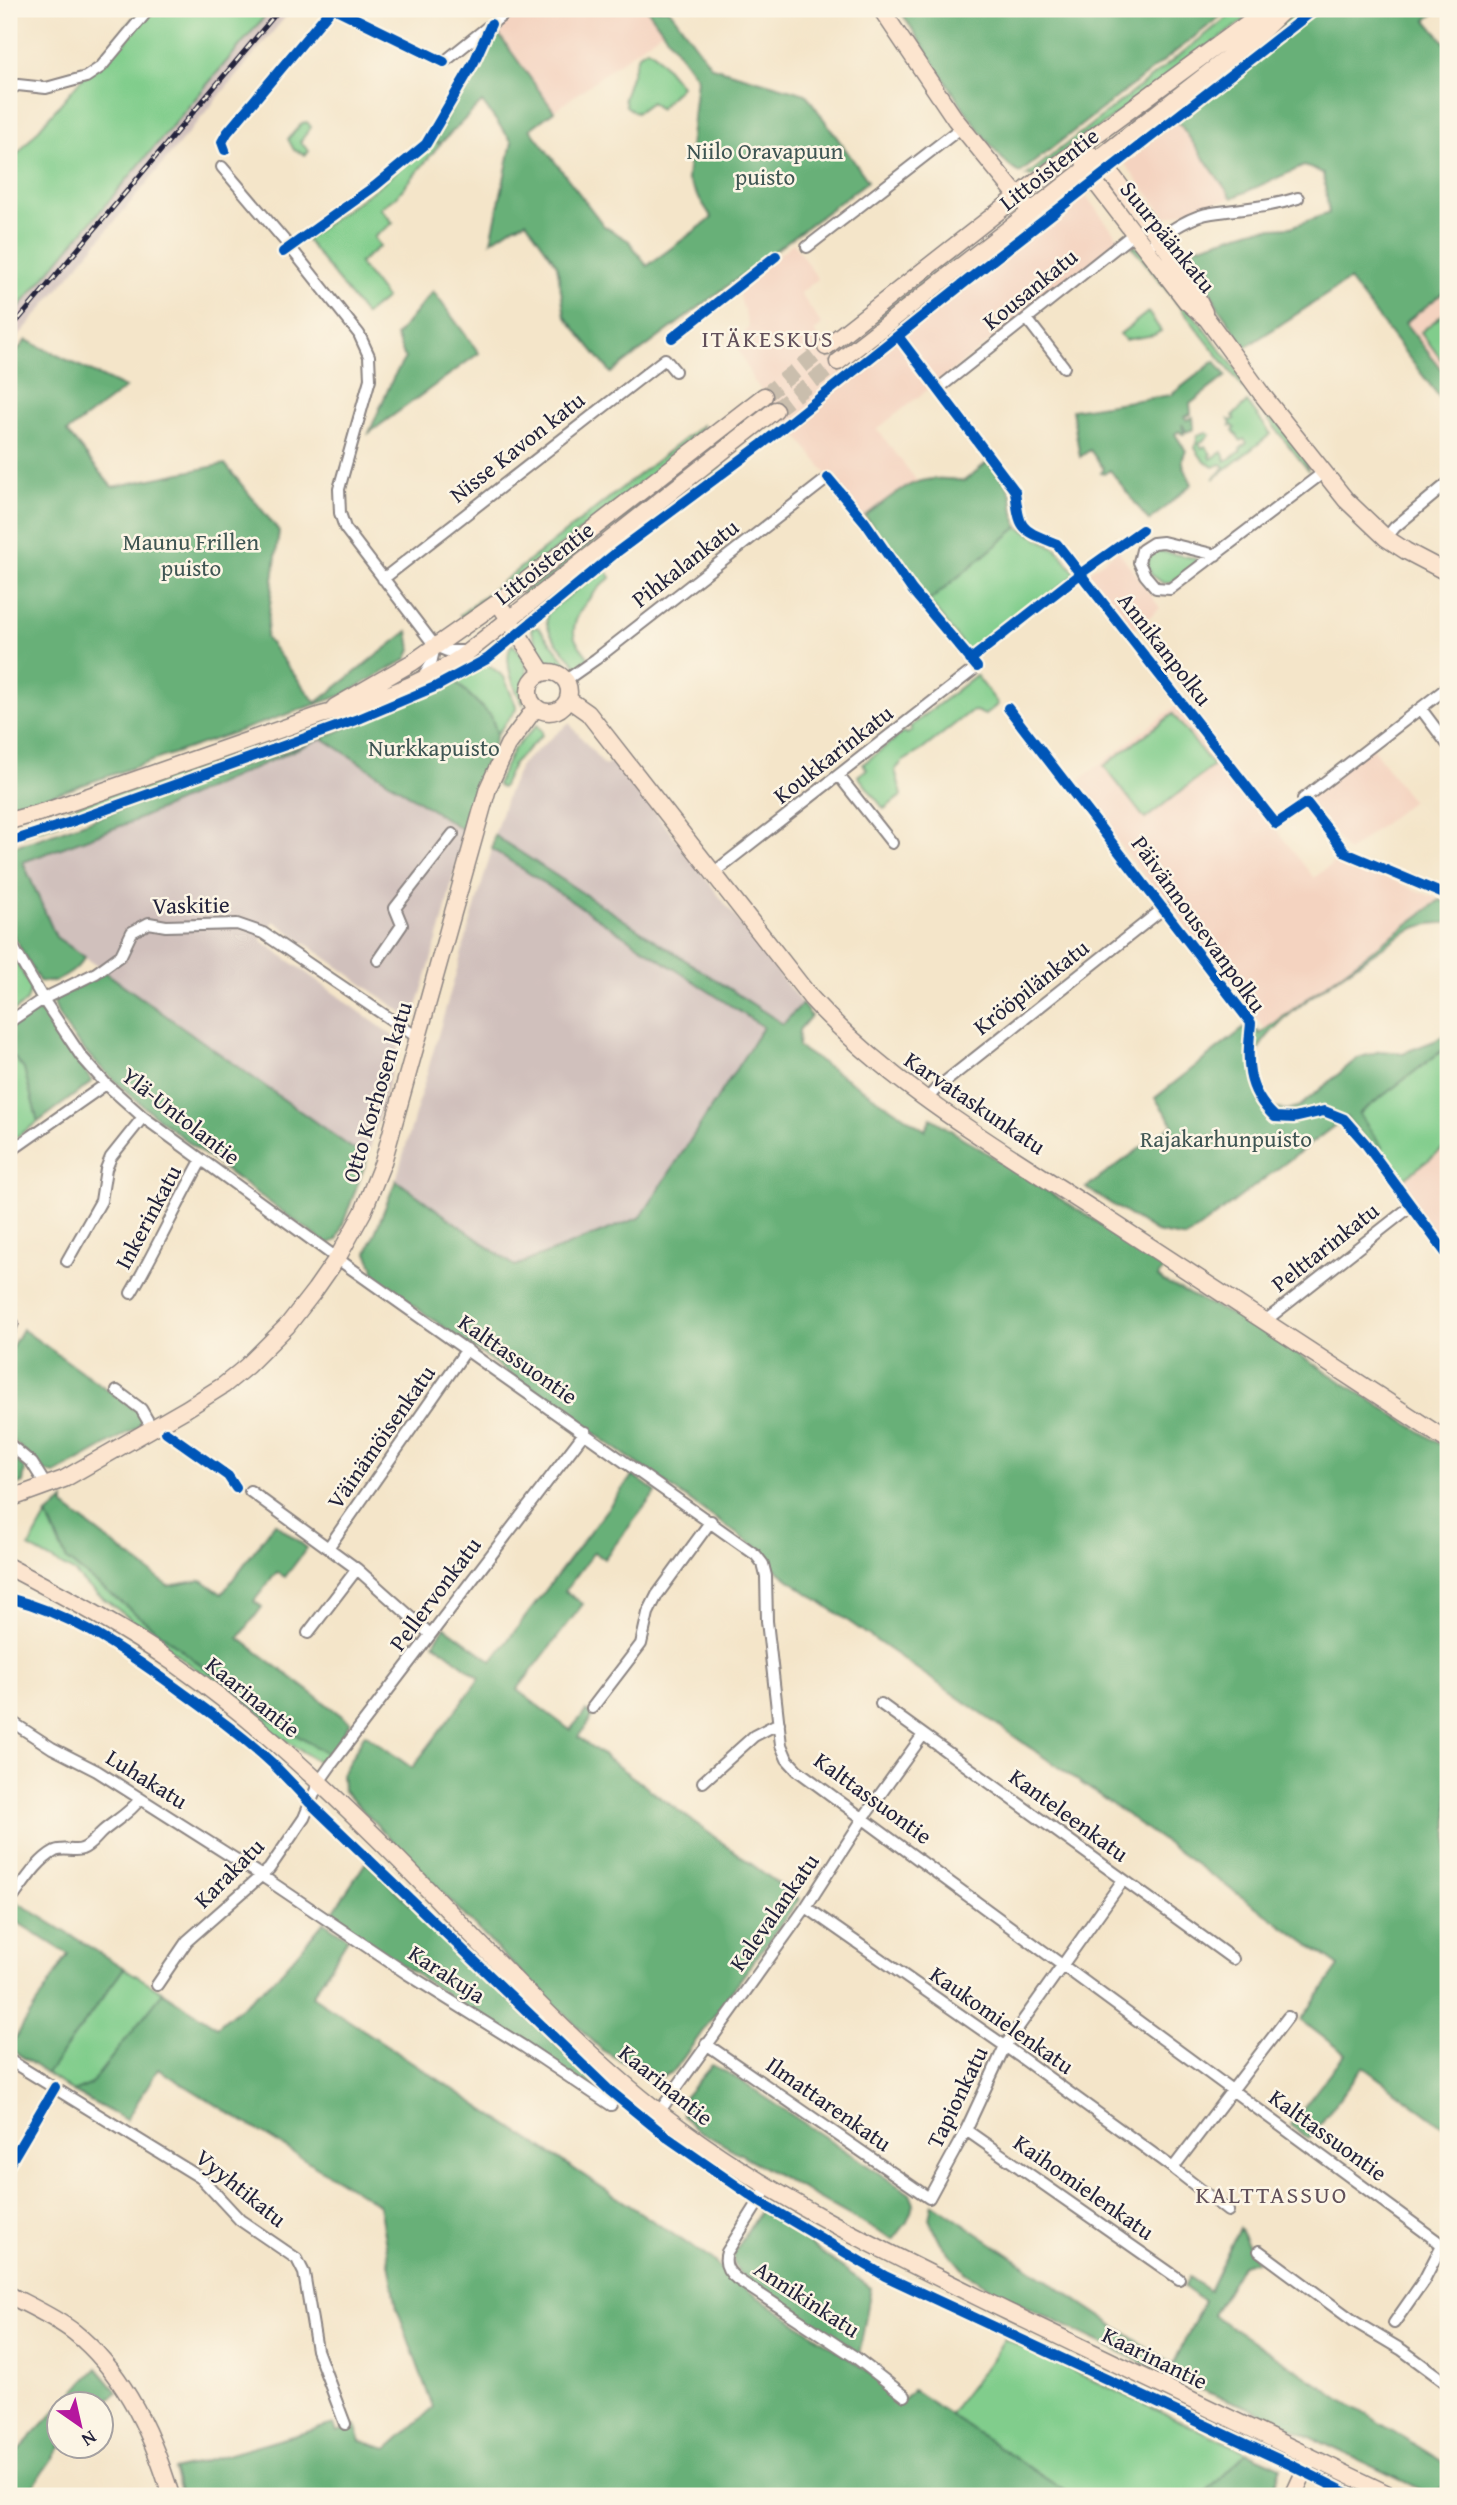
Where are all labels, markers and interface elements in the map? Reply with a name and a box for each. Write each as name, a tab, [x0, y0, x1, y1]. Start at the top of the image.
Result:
street label: Littoistentie	[992, 119, 1106, 218]
park label: Niilo Oravapuun puisto	[686, 134, 844, 193]
street label: Suurpäänkatu	[1113, 174, 1224, 300]
street label: Kousankatu	[975, 240, 1085, 337]
district label: ITÄKESKUS	[701, 321, 835, 356]
street label: Nisse Kavon katu	[442, 383, 592, 510]
street label: Pihkalankatu	[624, 510, 746, 615]
street label: Littoistentie	[487, 513, 601, 612]
park label: Maunu Frillen puisto	[123, 525, 259, 584]
street label: Annikanpolku	[1110, 585, 1221, 713]
street label: Koukkarinkatu	[766, 696, 900, 811]
park label: Nurkkapuisto	[368, 731, 500, 764]
street label: Päivännousevanpolku	[1124, 828, 1275, 1019]
street label: Vaskitie	[152, 887, 230, 922]
street label: Krööpilänkatu	[966, 931, 1096, 1042]
street label: Otto Korhosen katu	[333, 997, 420, 1186]
street label: Karvataskunkatu	[898, 1043, 1053, 1162]
street label: Ylä-Untolantie	[115, 1059, 248, 1172]
park label: Rajakarhunpuisto	[1140, 1122, 1312, 1155]
street label: Inkerinkatu	[106, 1158, 189, 1275]
street label: Pelttarinkatu	[1264, 1194, 1386, 1299]
street label: Kalttassuontie	[452, 1305, 585, 1412]
street label: Väinämöisenkatu	[319, 1358, 443, 1515]
street label: Pellervonkatu	[381, 1529, 489, 1658]
street label: Kaarinantie	[199, 1648, 308, 1745]
street label: Luhakatu	[100, 1741, 195, 1817]
street label: Kalttassuontie	[807, 1743, 939, 1852]
street label: Kanteleenkatu	[1003, 1760, 1136, 1870]
street label: Karakatu	[186, 1830, 272, 1915]
street label: Kalevalankatu	[721, 1846, 827, 1977]
street label: Karakuja	[402, 1936, 492, 2011]
street label: Kaukomielenkatu	[924, 1958, 1082, 2082]
street label: Kaarinantie	[612, 2036, 721, 2133]
street label: Tapionkatu	[918, 2040, 996, 2153]
street label: Ilmattarenkatu	[760, 2048, 899, 2159]
street label: Kalttassuontie	[1262, 2080, 1394, 2189]
street label: Kaihomielenkatu	[1007, 2126, 1162, 2248]
street label: Vyyhtikatu	[189, 2141, 294, 2235]
district label: KALTTASSUO	[1196, 2177, 1348, 2212]
street label: Annikinkatu	[748, 2252, 867, 2346]
street label: Kaarinantie	[1097, 2318, 1213, 2397]
north arrow	[46, 2390, 116, 2460]
text: N	[76, 2424, 103, 2454]

